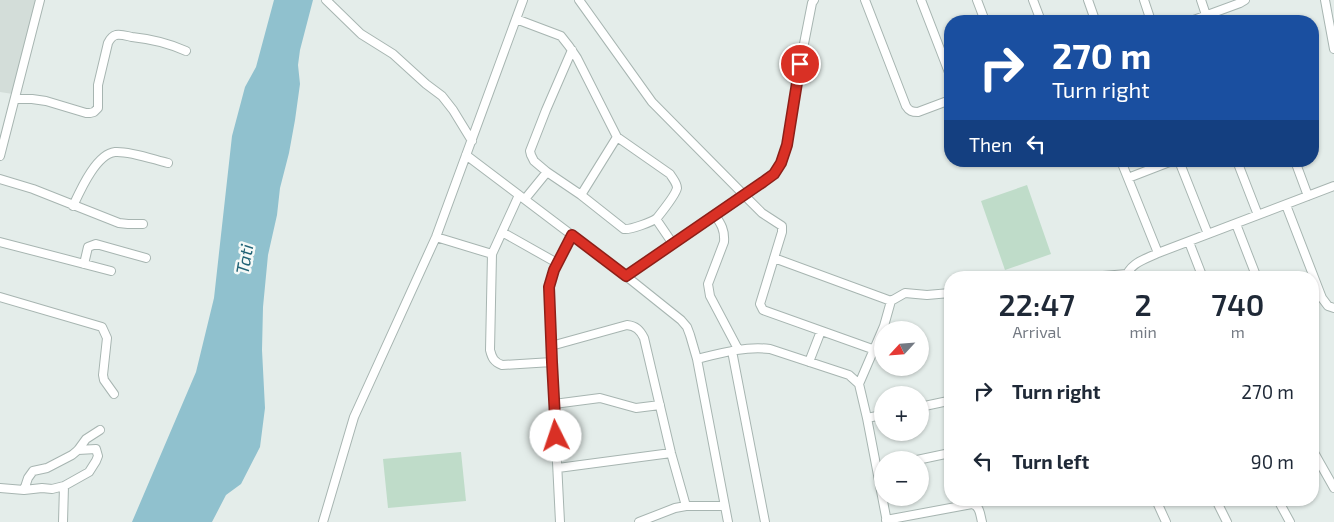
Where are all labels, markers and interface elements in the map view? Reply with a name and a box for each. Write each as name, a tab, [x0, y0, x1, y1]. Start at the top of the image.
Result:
text: 270 m	[1052, 34, 1151, 76]
icon: right	[969, 35, 1034, 100]
pin	[779, 43, 821, 85]
icon: arrive	[786, 50, 814, 78]
text: Turn right	[1052, 76, 1150, 102]
icon: left	[1022, 130, 1050, 158]
text: Then	[969, 133, 1012, 156]
water label: Tati	[231, 242, 258, 276]
text: 22:47	[999, 286, 1075, 322]
text: 2	[1135, 286, 1152, 322]
text: 740	[1211, 286, 1264, 322]
north arrow	[874, 321, 929, 376]
map controls	[874, 321, 929, 506]
text: Arrival	[1012, 322, 1061, 341]
text: min	[1129, 322, 1157, 341]
text: m	[1231, 322, 1245, 341]
icon: right	[969, 377, 997, 405]
text: Turn right	[1012, 380, 1100, 403]
text: 270 m	[1241, 380, 1294, 403]
button: +	[874, 386, 929, 441]
position arrow	[529, 409, 581, 461]
icon: left	[969, 447, 997, 475]
text: Turn left	[1012, 450, 1089, 473]
text: 90 m	[1251, 450, 1294, 473]
button: −	[874, 451, 929, 506]

